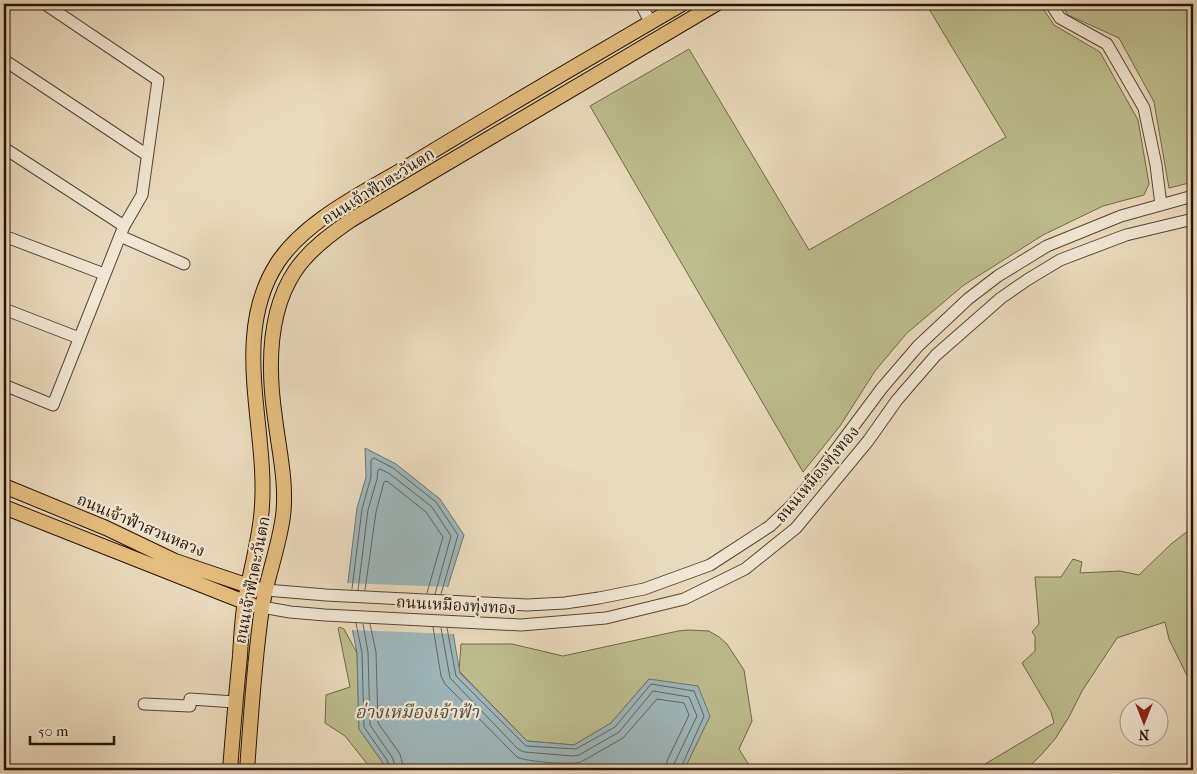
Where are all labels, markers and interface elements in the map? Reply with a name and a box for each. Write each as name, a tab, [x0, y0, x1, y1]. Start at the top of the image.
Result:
street label: ถนนเจ้าฟ้าตะวันตก	[318, 144, 438, 228]
street label: ถนนเหมืองทุ่งทอง	[771, 422, 864, 527]
street label: ถนนเจ้าฟ้าสวนหลวง	[74, 489, 208, 561]
street label: ถนนเจ้าฟ้าตะวันตก	[230, 515, 274, 645]
street label: ถนนเหมืองทุ่งทอง	[395, 592, 517, 620]
north arrow	[1120, 696, 1170, 746]
water label: อ่างเหมืองเจ้าฟ้า	[355, 702, 480, 723]
scale bar	[30, 714, 114, 746]
text: 50 m	[38, 722, 69, 740]
text: N	[1138, 726, 1149, 743]

